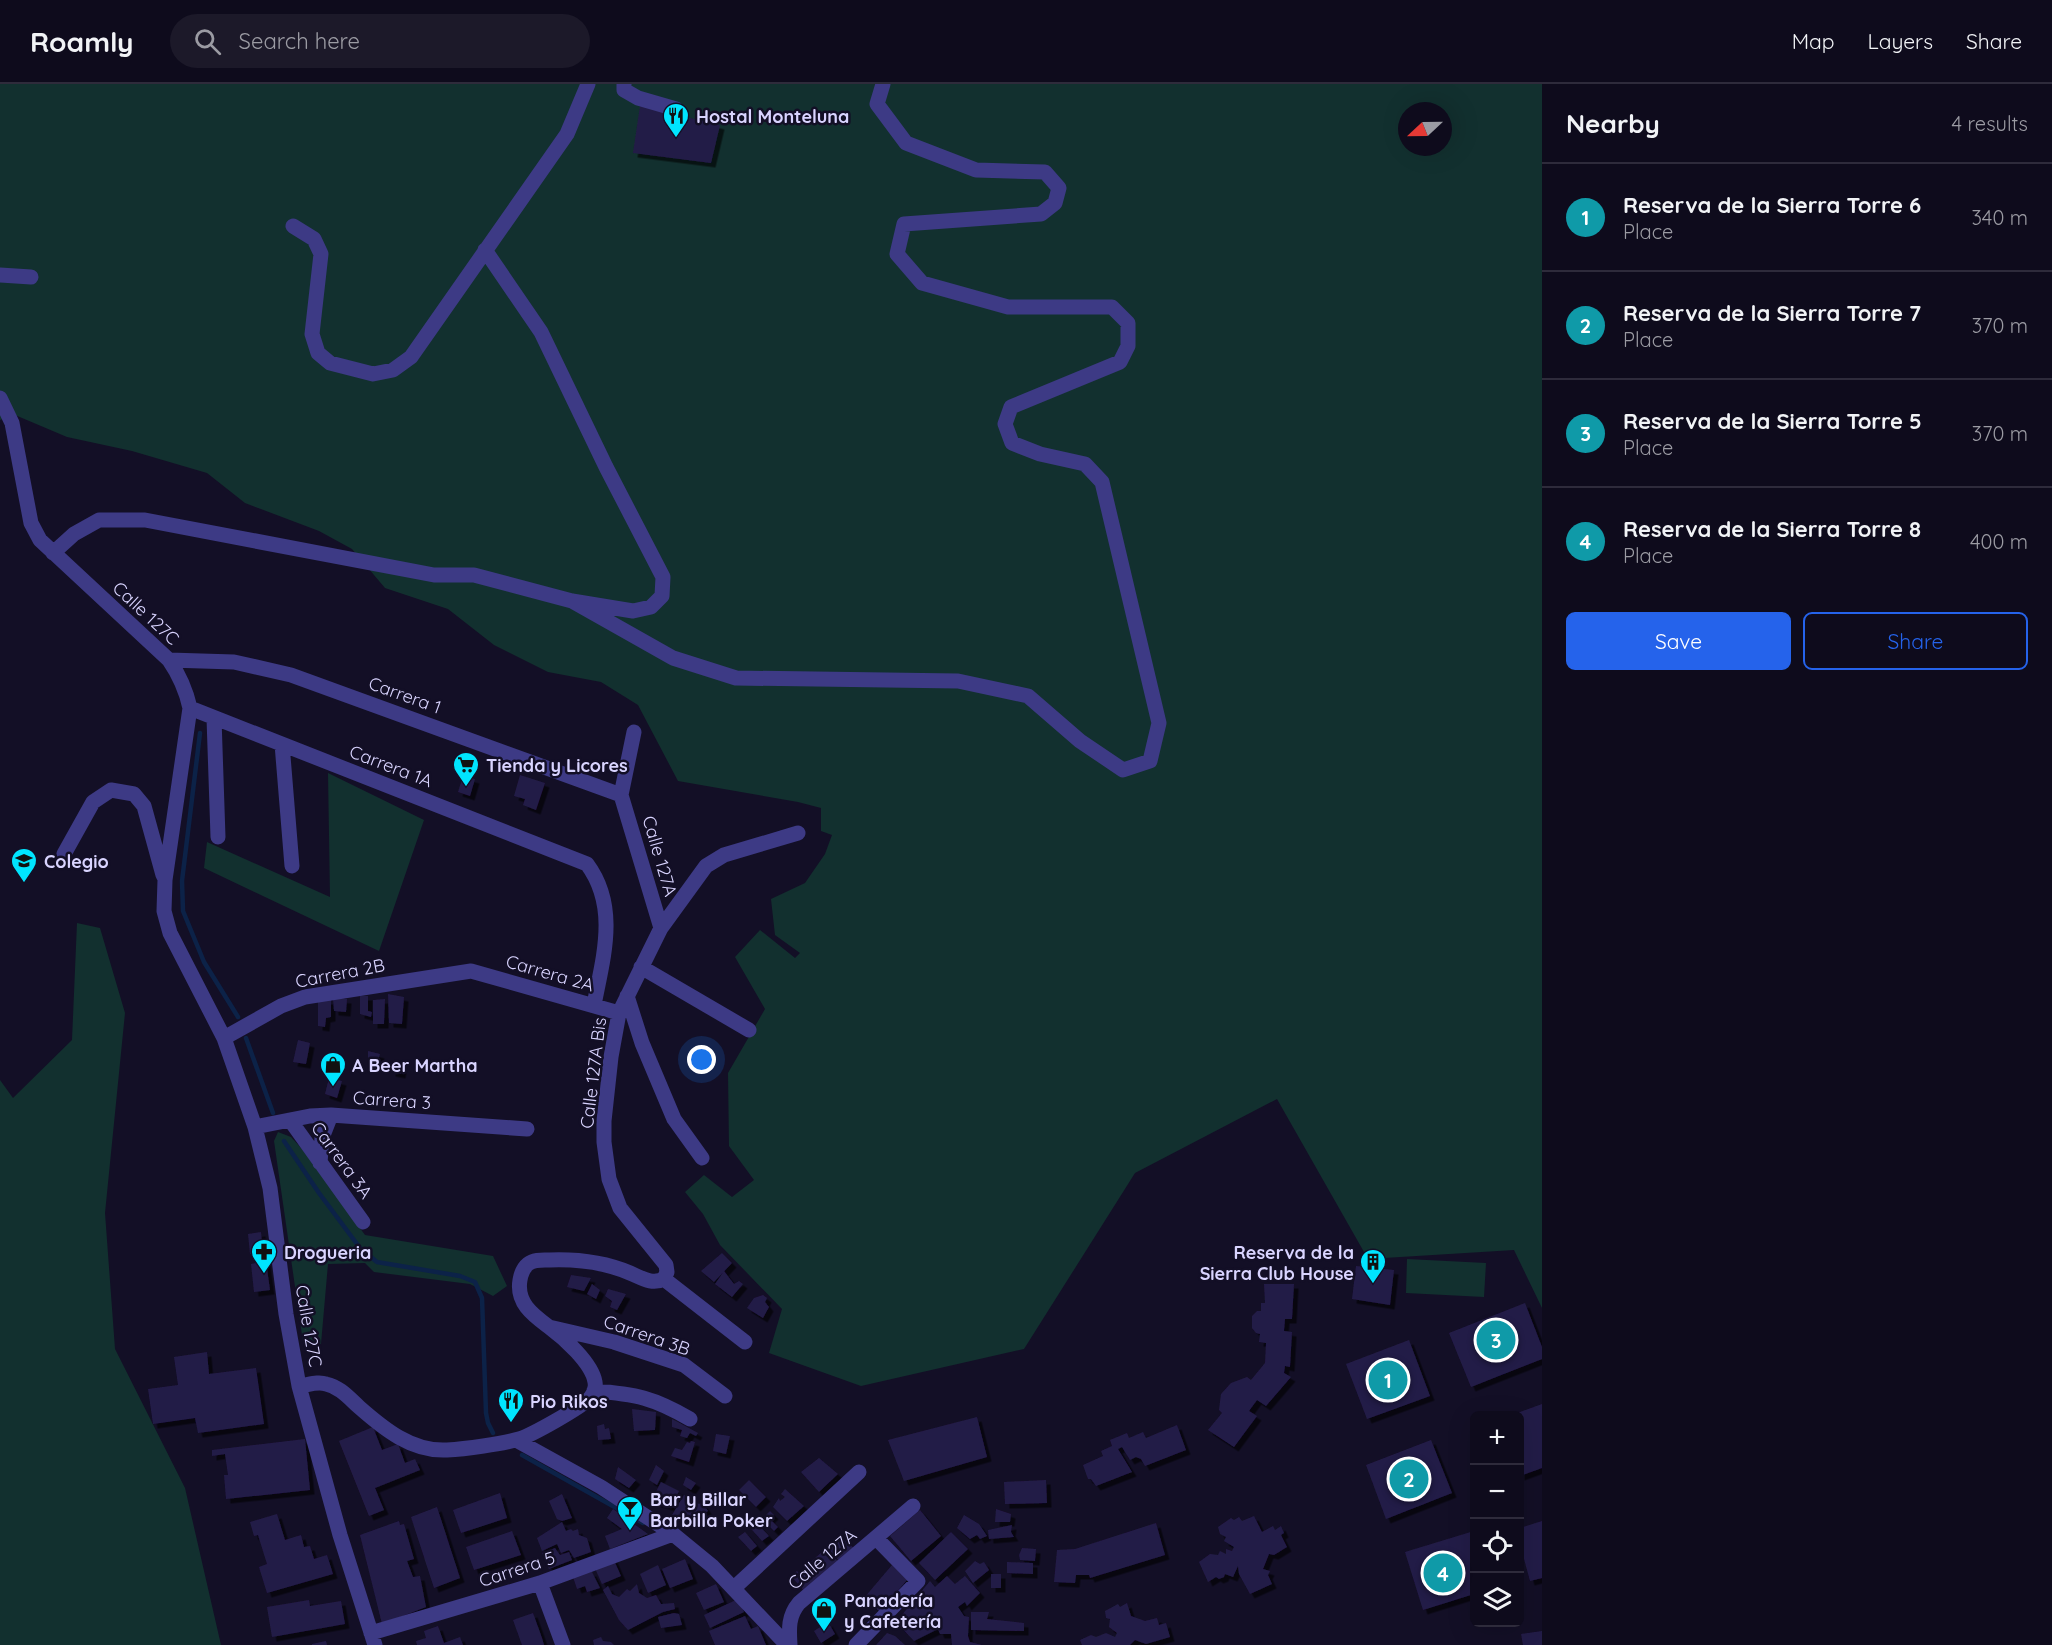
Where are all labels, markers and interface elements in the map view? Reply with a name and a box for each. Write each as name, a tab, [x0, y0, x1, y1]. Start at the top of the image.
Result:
search box	[170, 14, 590, 68]
text: Roamly	[30, 24, 134, 59]
icon: search	[191, 25, 224, 58]
text: Search here	[239, 27, 360, 55]
text: Map	[1792, 28, 1835, 54]
text: Layers	[1868, 28, 1933, 54]
text: Share	[1966, 28, 2022, 54]
restaurant icon: Hostal Monteluna	[661, 101, 691, 139]
north arrow	[1398, 102, 1452, 156]
place label: Hostal Monteluna	[696, 105, 849, 128]
text: Nearby	[1566, 107, 1660, 140]
text: 4 results	[1952, 111, 2028, 136]
text: Reserva de la Sierra Torre 6	[1623, 191, 1921, 219]
text: 1	[1582, 205, 1589, 230]
text: 340 m	[1971, 205, 2028, 230]
text: Place	[1623, 219, 1673, 244]
text: Reserva de la Sierra Torre 7	[1623, 299, 1921, 327]
text: 2	[1580, 313, 1591, 338]
text: 370 m	[1972, 313, 2028, 338]
text: Place	[1623, 327, 1673, 352]
text: Reserva de la Sierra Torre 5	[1623, 407, 1922, 435]
text: 3	[1580, 421, 1591, 446]
text: 370 m	[1972, 421, 2028, 446]
text: Place	[1623, 435, 1673, 460]
text: Reserva de la Sierra Torre 8	[1623, 515, 1921, 543]
text: 4	[1580, 529, 1591, 554]
text: 400 m	[1970, 529, 2028, 554]
text: Place	[1623, 543, 1673, 568]
street label: Calle 127C	[108, 576, 184, 650]
button: Save	[1566, 612, 1791, 670]
button: Share	[1803, 612, 2028, 670]
street label: Carrera 1	[366, 671, 444, 719]
street label: Carrera 1A	[346, 740, 436, 792]
supermarket icon: Tienda y Licores	[451, 750, 481, 788]
place label: Tienda y Licores	[486, 754, 628, 777]
street label: Calle 127A	[638, 813, 683, 899]
school or university icon: Colegio	[9, 846, 39, 884]
place label: Colegio	[44, 850, 109, 873]
street label: Carrera 2A	[503, 949, 597, 997]
street label: Carrera 2B	[293, 953, 387, 993]
street label: Calle 127A Bis	[575, 1016, 611, 1130]
your location	[687, 1045, 716, 1074]
shop icon: A Beer Martha	[318, 1050, 348, 1088]
place label: A Beer Martha	[352, 1054, 477, 1077]
street label: Carrera 3	[352, 1086, 432, 1114]
street label: Carrera 3A	[306, 1117, 378, 1203]
pharmacy icon: Drogueria	[249, 1237, 279, 1275]
place label: Drogueria	[284, 1241, 371, 1264]
place label: Reserva de la Sierra Club House	[1200, 1241, 1354, 1285]
building icon: Reserva de la Sierra Club House	[1358, 1247, 1388, 1285]
street label: Calle 127C	[290, 1283, 328, 1369]
street label: Carrera 3B	[601, 1309, 693, 1361]
pin: 3	[1476, 1318, 1516, 1362]
pin: 1	[1368, 1358, 1408, 1402]
restaurant icon: Pio Rikos	[496, 1386, 526, 1424]
place label: Pio Rikos	[530, 1390, 608, 1413]
map controls	[1470, 1411, 1524, 1627]
button: +	[1470, 1411, 1524, 1465]
pin: 2	[1390, 1456, 1428, 1502]
button: −	[1470, 1465, 1524, 1519]
place label: Bar y Billar Barbilla Poker	[650, 1488, 773, 1532]
bar icon: Bar y Billar Barbilla Poker	[615, 1494, 645, 1532]
button: locate	[1470, 1519, 1524, 1573]
street label: Calle 127A	[783, 1523, 861, 1594]
street label: Carrera 5	[476, 1546, 558, 1592]
pin: 4	[1424, 1550, 1462, 1596]
button: layers	[1470, 1573, 1524, 1627]
place label: Panadería y Cafetería	[844, 1589, 941, 1633]
shop icon: Panadería y Cafetería	[809, 1595, 839, 1633]

